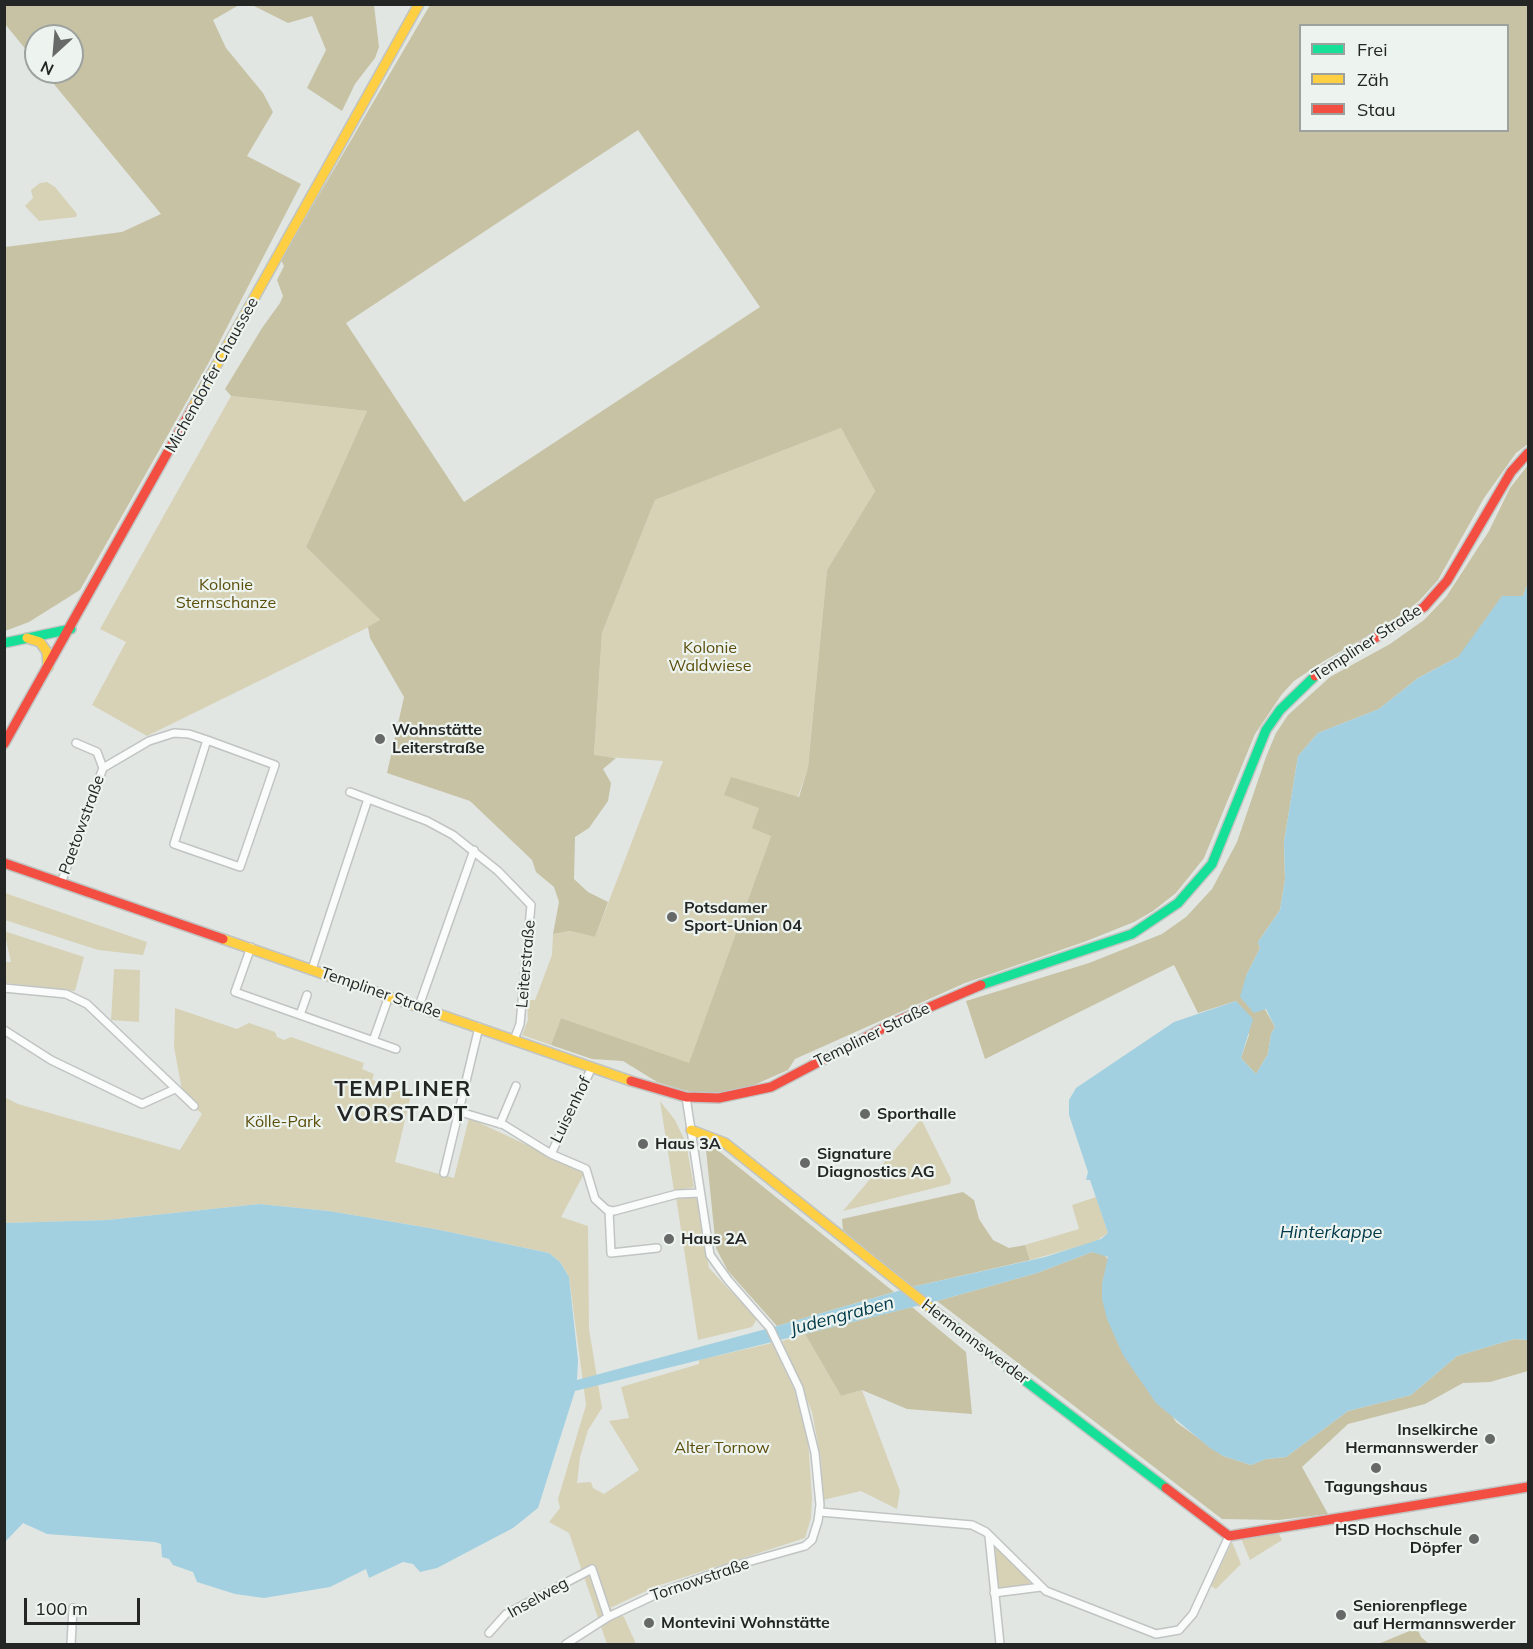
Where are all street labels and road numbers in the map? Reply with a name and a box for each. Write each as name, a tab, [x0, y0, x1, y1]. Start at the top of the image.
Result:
street label: Michendorfer Chaussee	[161, 294, 263, 456]
street label: Templiner Straße	[1309, 601, 1425, 685]
street label: Paetowstraße	[55, 773, 109, 877]
street label: Leiterstraße	[513, 919, 539, 1009]
street label: Templiner Straße	[318, 963, 444, 1023]
street label: Templiner Straße	[811, 999, 933, 1071]
street label: Luisenhof	[547, 1074, 595, 1146]
street label: Hermannswerder	[918, 1295, 1032, 1389]
street label: Tornowstraße	[648, 1554, 752, 1606]
street label: Inselweg	[504, 1574, 572, 1622]

